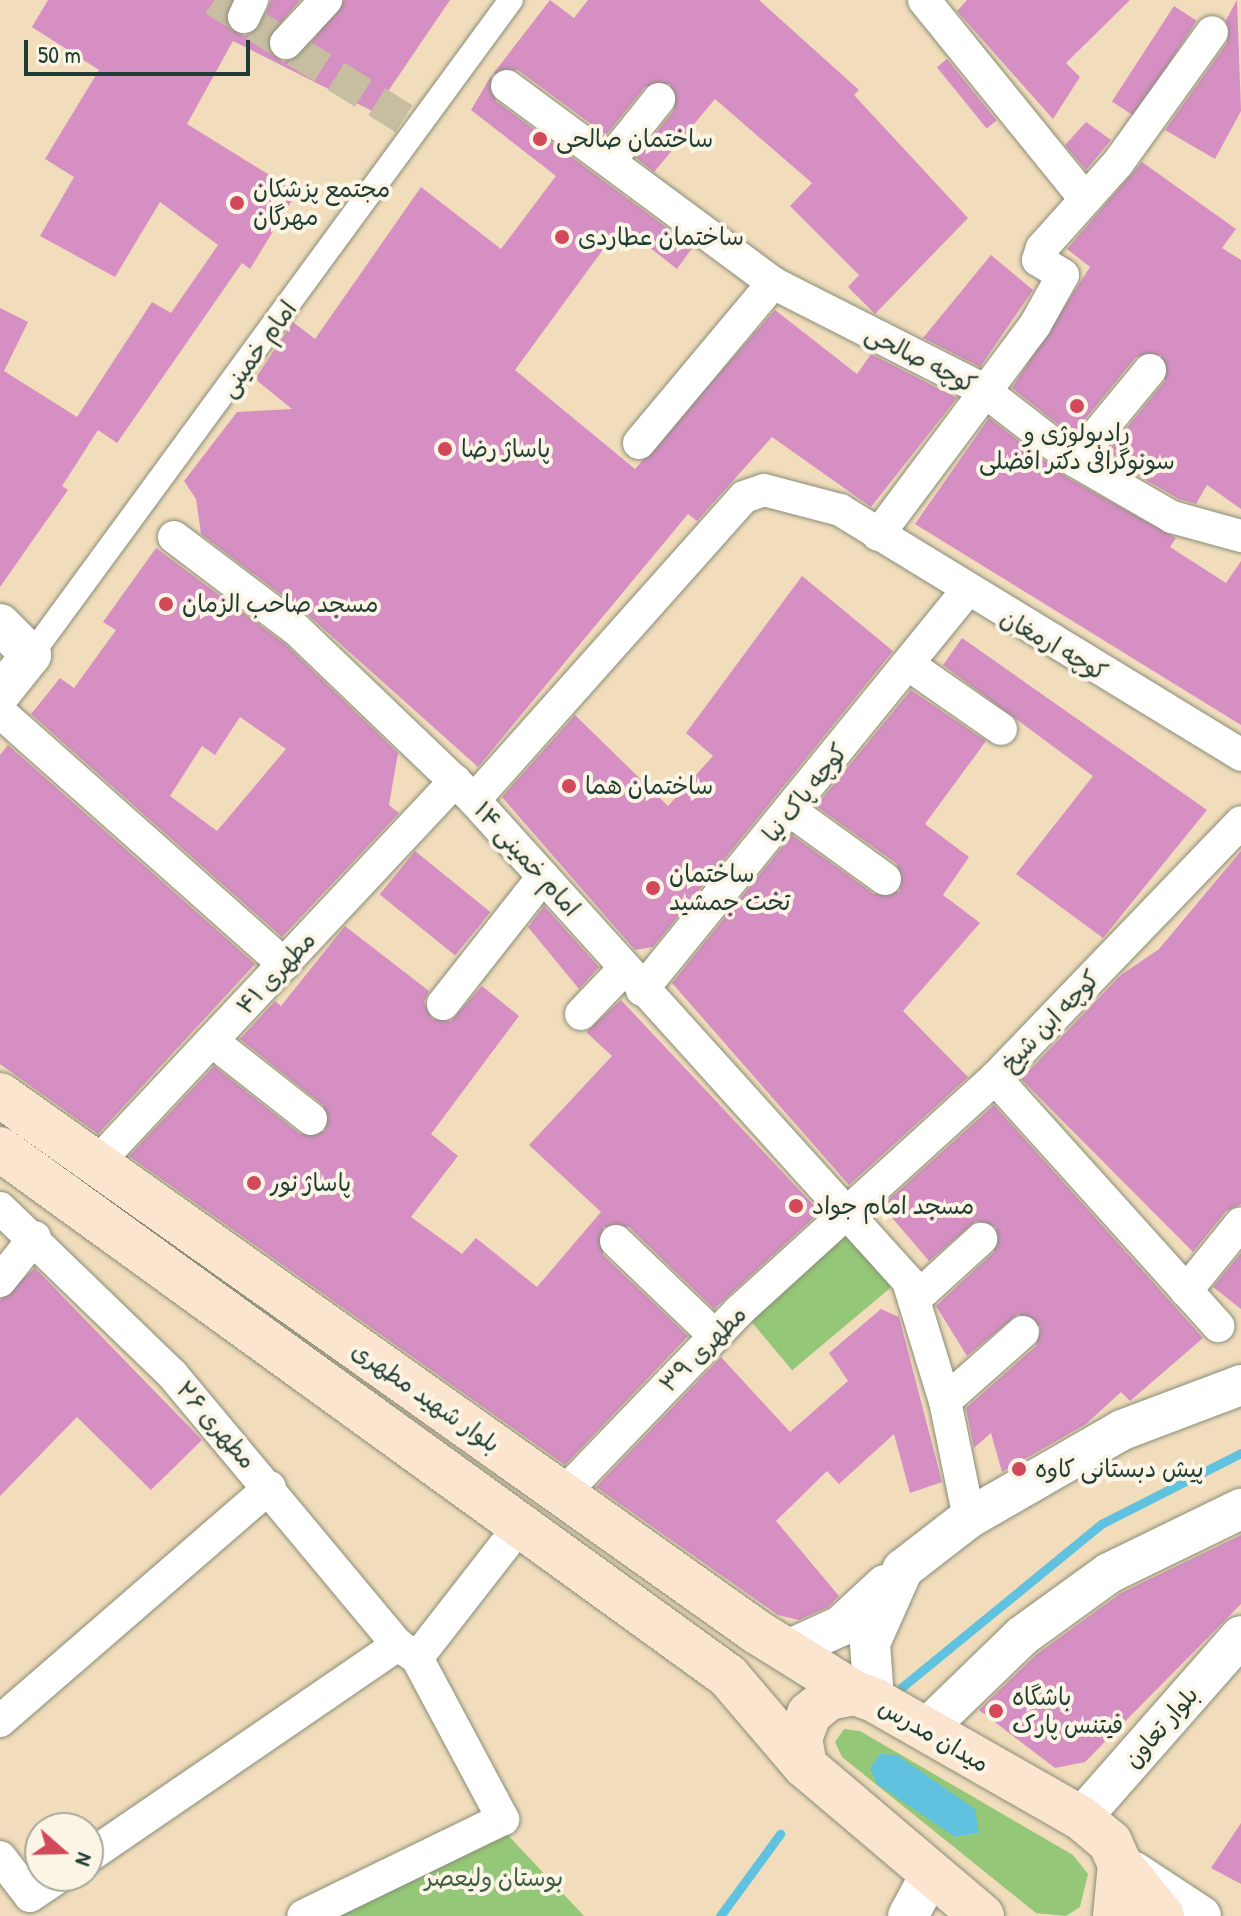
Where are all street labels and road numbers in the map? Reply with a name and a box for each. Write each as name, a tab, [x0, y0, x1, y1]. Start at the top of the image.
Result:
street label: امام خمینی	[213, 295, 303, 403]
street label: کوچه صالحی	[861, 319, 981, 399]
street label: کوچه ارمغان	[996, 603, 1112, 687]
street label: کوچه پاک نیا	[757, 738, 853, 848]
street label: امام خمینی ۱۴	[468, 796, 586, 922]
street label: مطهری ۴۱	[230, 926, 322, 1020]
street label: کوچه ابن شیخ	[995, 964, 1105, 1078]
street label: مطهری ۳۹	[654, 1300, 752, 1398]
street label: بلوار شهید مطهری	[347, 1335, 505, 1459]
street label: مطهری ۲۶	[170, 1375, 262, 1475]
street label: بلوار تعاون	[1118, 1680, 1204, 1774]
street label: میدان مدرس	[874, 1692, 994, 1778]

